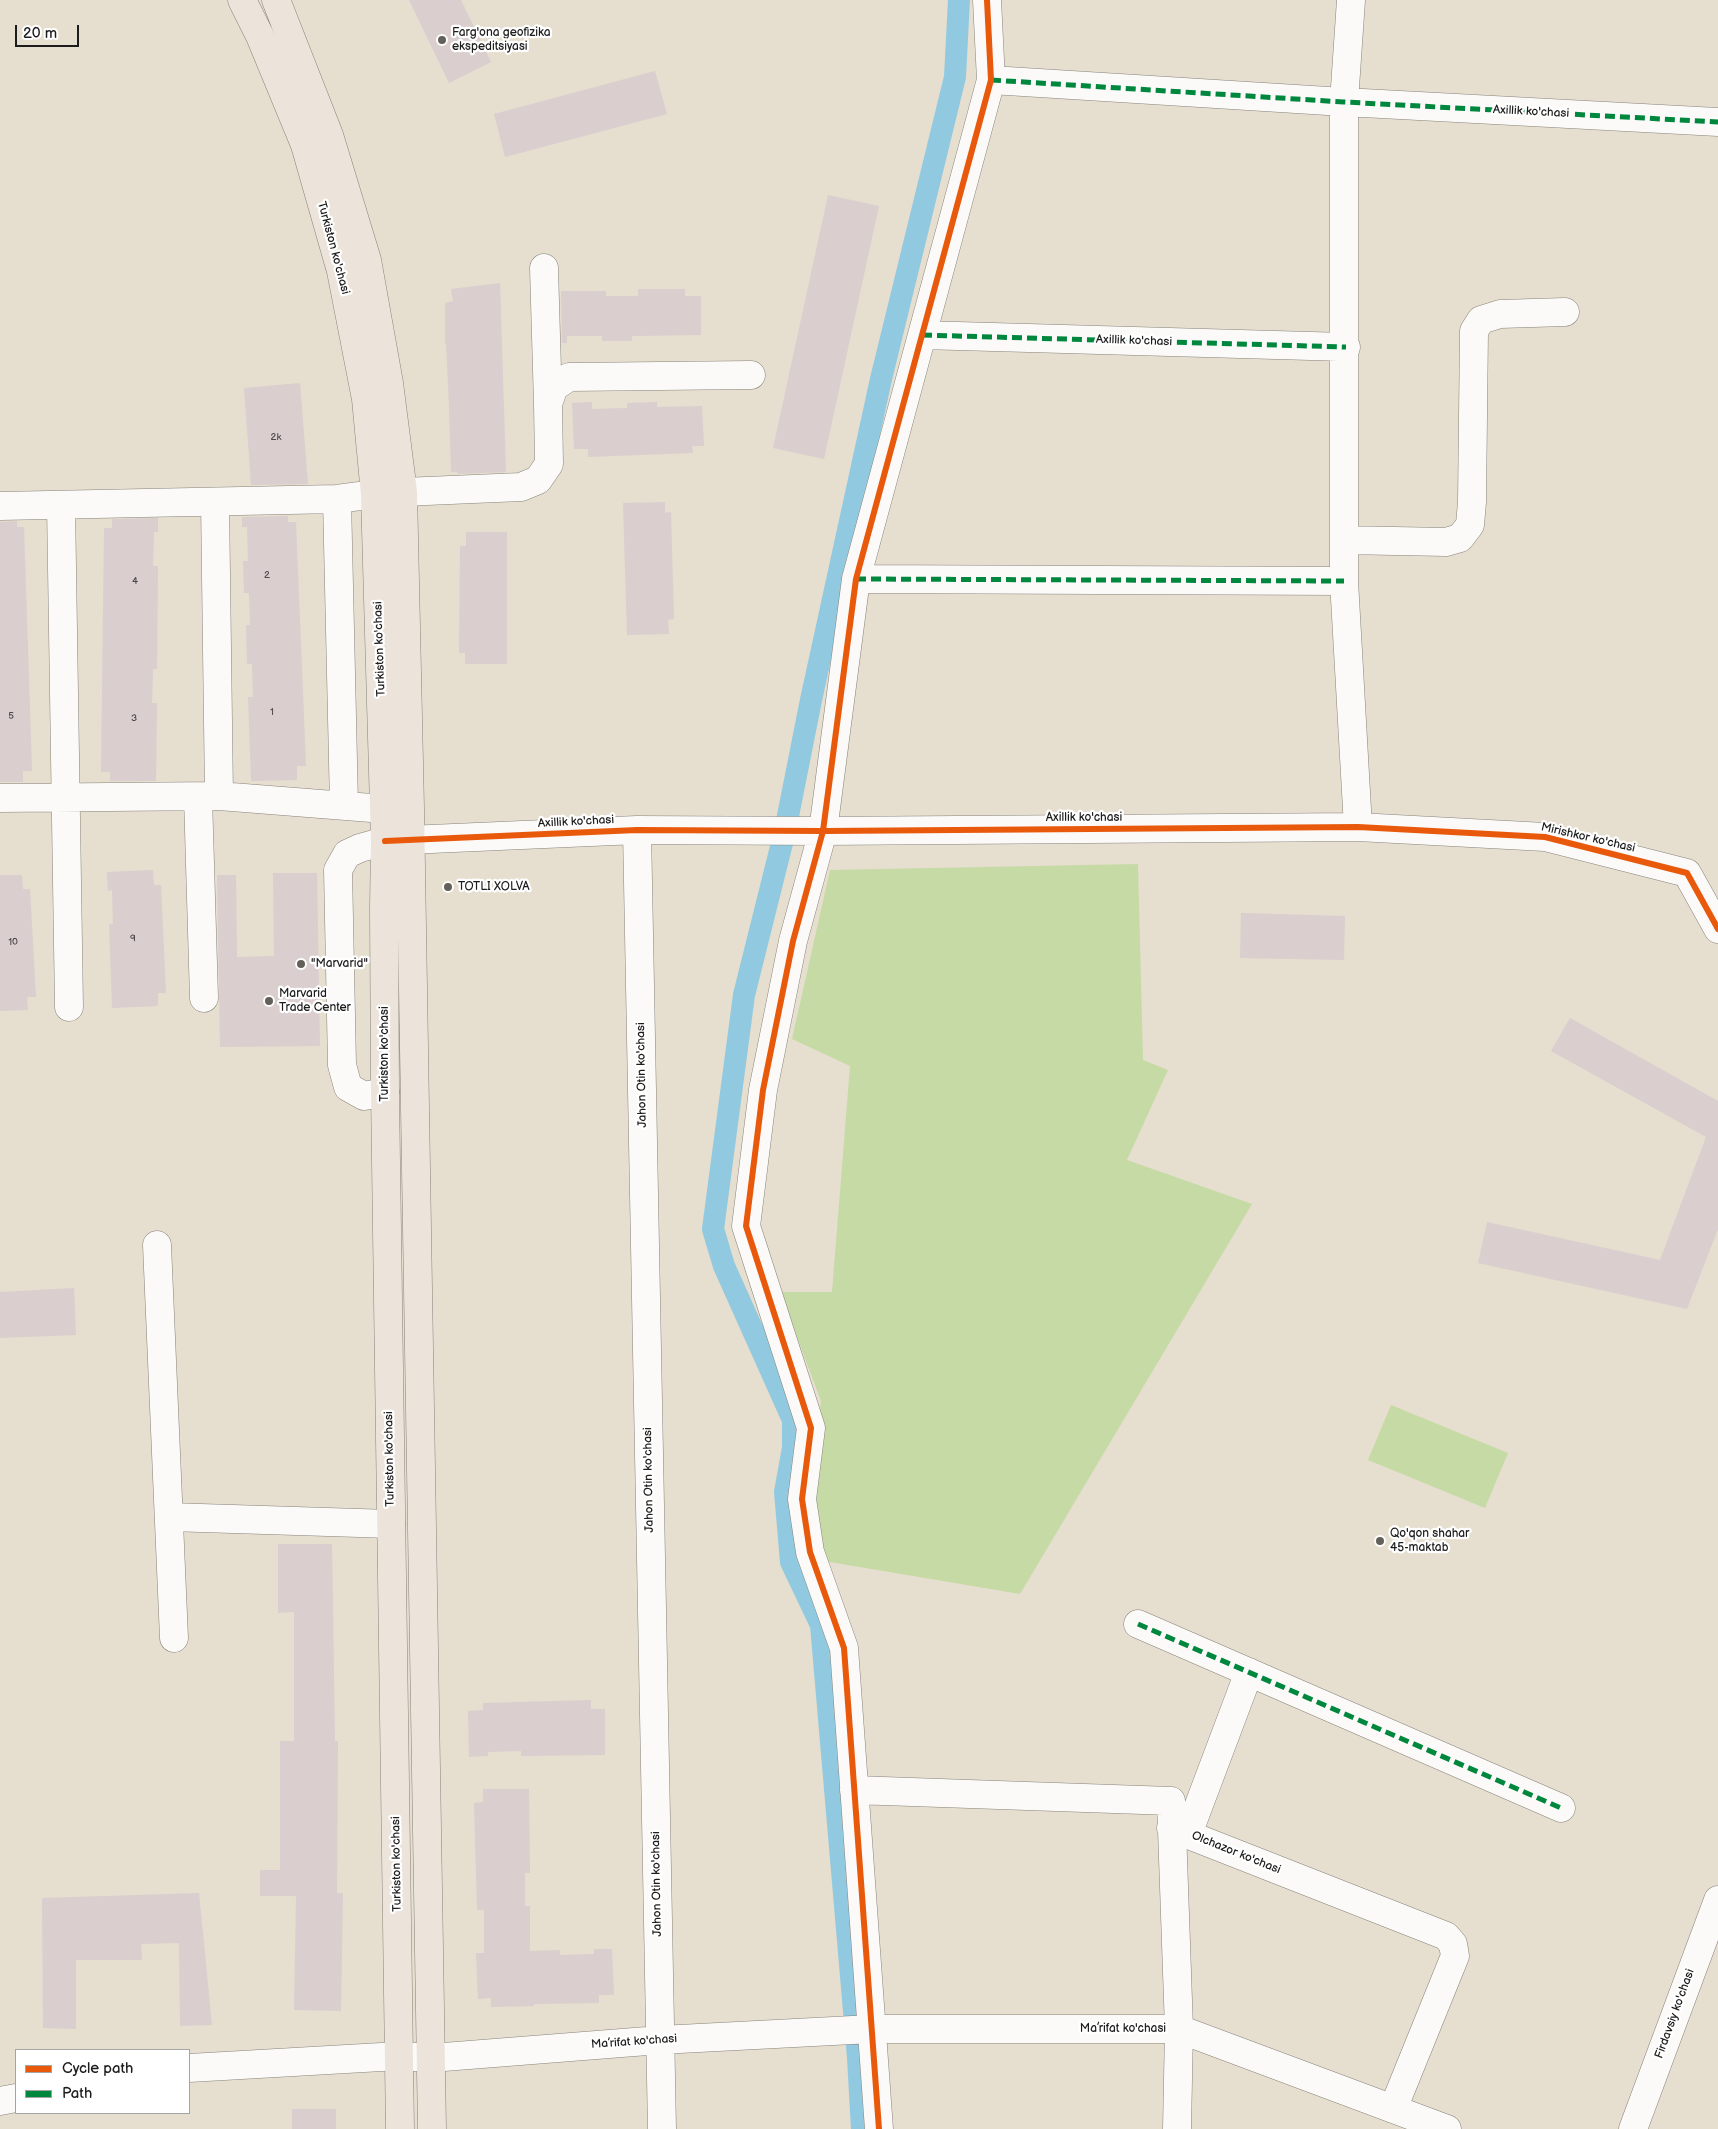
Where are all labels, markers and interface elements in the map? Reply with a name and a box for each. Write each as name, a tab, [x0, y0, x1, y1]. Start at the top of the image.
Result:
scale bar	[18, 15, 81, 47]
text: 20 m	[23, 24, 57, 43]
place label: Farg'ona geofizika ekspeditsiyasi	[452, 26, 550, 54]
marker: Farg'ona geofizika ekspeditsiyasi	[436, 34, 448, 46]
street label: Axillik ko'chasi	[1492, 103, 1570, 121]
street label: Turkiston ko'chasi	[314, 200, 352, 296]
street label: Axillik ko'chasi	[1096, 332, 1172, 350]
house number: 2k	[271, 431, 281, 443]
house number: 2	[264, 569, 270, 581]
house number: 4	[132, 575, 138, 587]
street label: Turkiston ko'chasi	[371, 601, 389, 697]
house number: 1	[270, 706, 274, 718]
house number: 5	[8, 710, 14, 722]
house number: 3	[131, 712, 137, 724]
street label: Axillik ko'chasi	[1046, 811, 1122, 825]
street label: Axillik ko'chasi	[537, 813, 615, 831]
street label: Mirishkor ko'chasi	[1539, 820, 1637, 856]
place label: TOTLI XOLVA	[458, 880, 530, 894]
marker: TOTLI XOLVA	[442, 881, 454, 893]
house number: 9	[130, 932, 136, 944]
house number: 10	[8, 936, 18, 948]
place label: "Marvarid"	[311, 957, 368, 971]
marker: "Marvarid"	[295, 958, 307, 970]
place label: Marvarid Trade Center	[279, 987, 351, 1015]
marker: Marvarid Trade Center	[263, 995, 275, 1007]
street label: Turkiston ko'chasi	[378, 1006, 392, 1102]
street label: Jahon Otin ko'chasi	[634, 1022, 650, 1128]
street label: Turkiston ko'chasi	[382, 1411, 398, 1507]
street label: Jahon Otin ko'chasi	[641, 1427, 657, 1533]
place label: Qo'qon shahar 45-maktab	[1390, 1527, 1469, 1555]
marker: Qo'qon shahar 45-maktab	[1374, 1535, 1386, 1547]
street label: Turkiston ko'chasi	[389, 1816, 405, 1912]
street label: Olchazor ko'chasi	[1189, 1829, 1283, 1877]
street label: Jahon Otin ko'chasi	[649, 1831, 665, 1937]
street label: Firdavsiy ko'chasi	[1652, 1967, 1698, 2061]
street label: Ma’rifat ko'chasi	[1080, 2022, 1166, 2036]
street label: Ma’rifat ko'chasi	[590, 2032, 678, 2052]
legend	[15, 2049, 190, 2114]
text: Cycle path	[62, 2059, 133, 2078]
text: Path	[62, 2084, 92, 2103]

